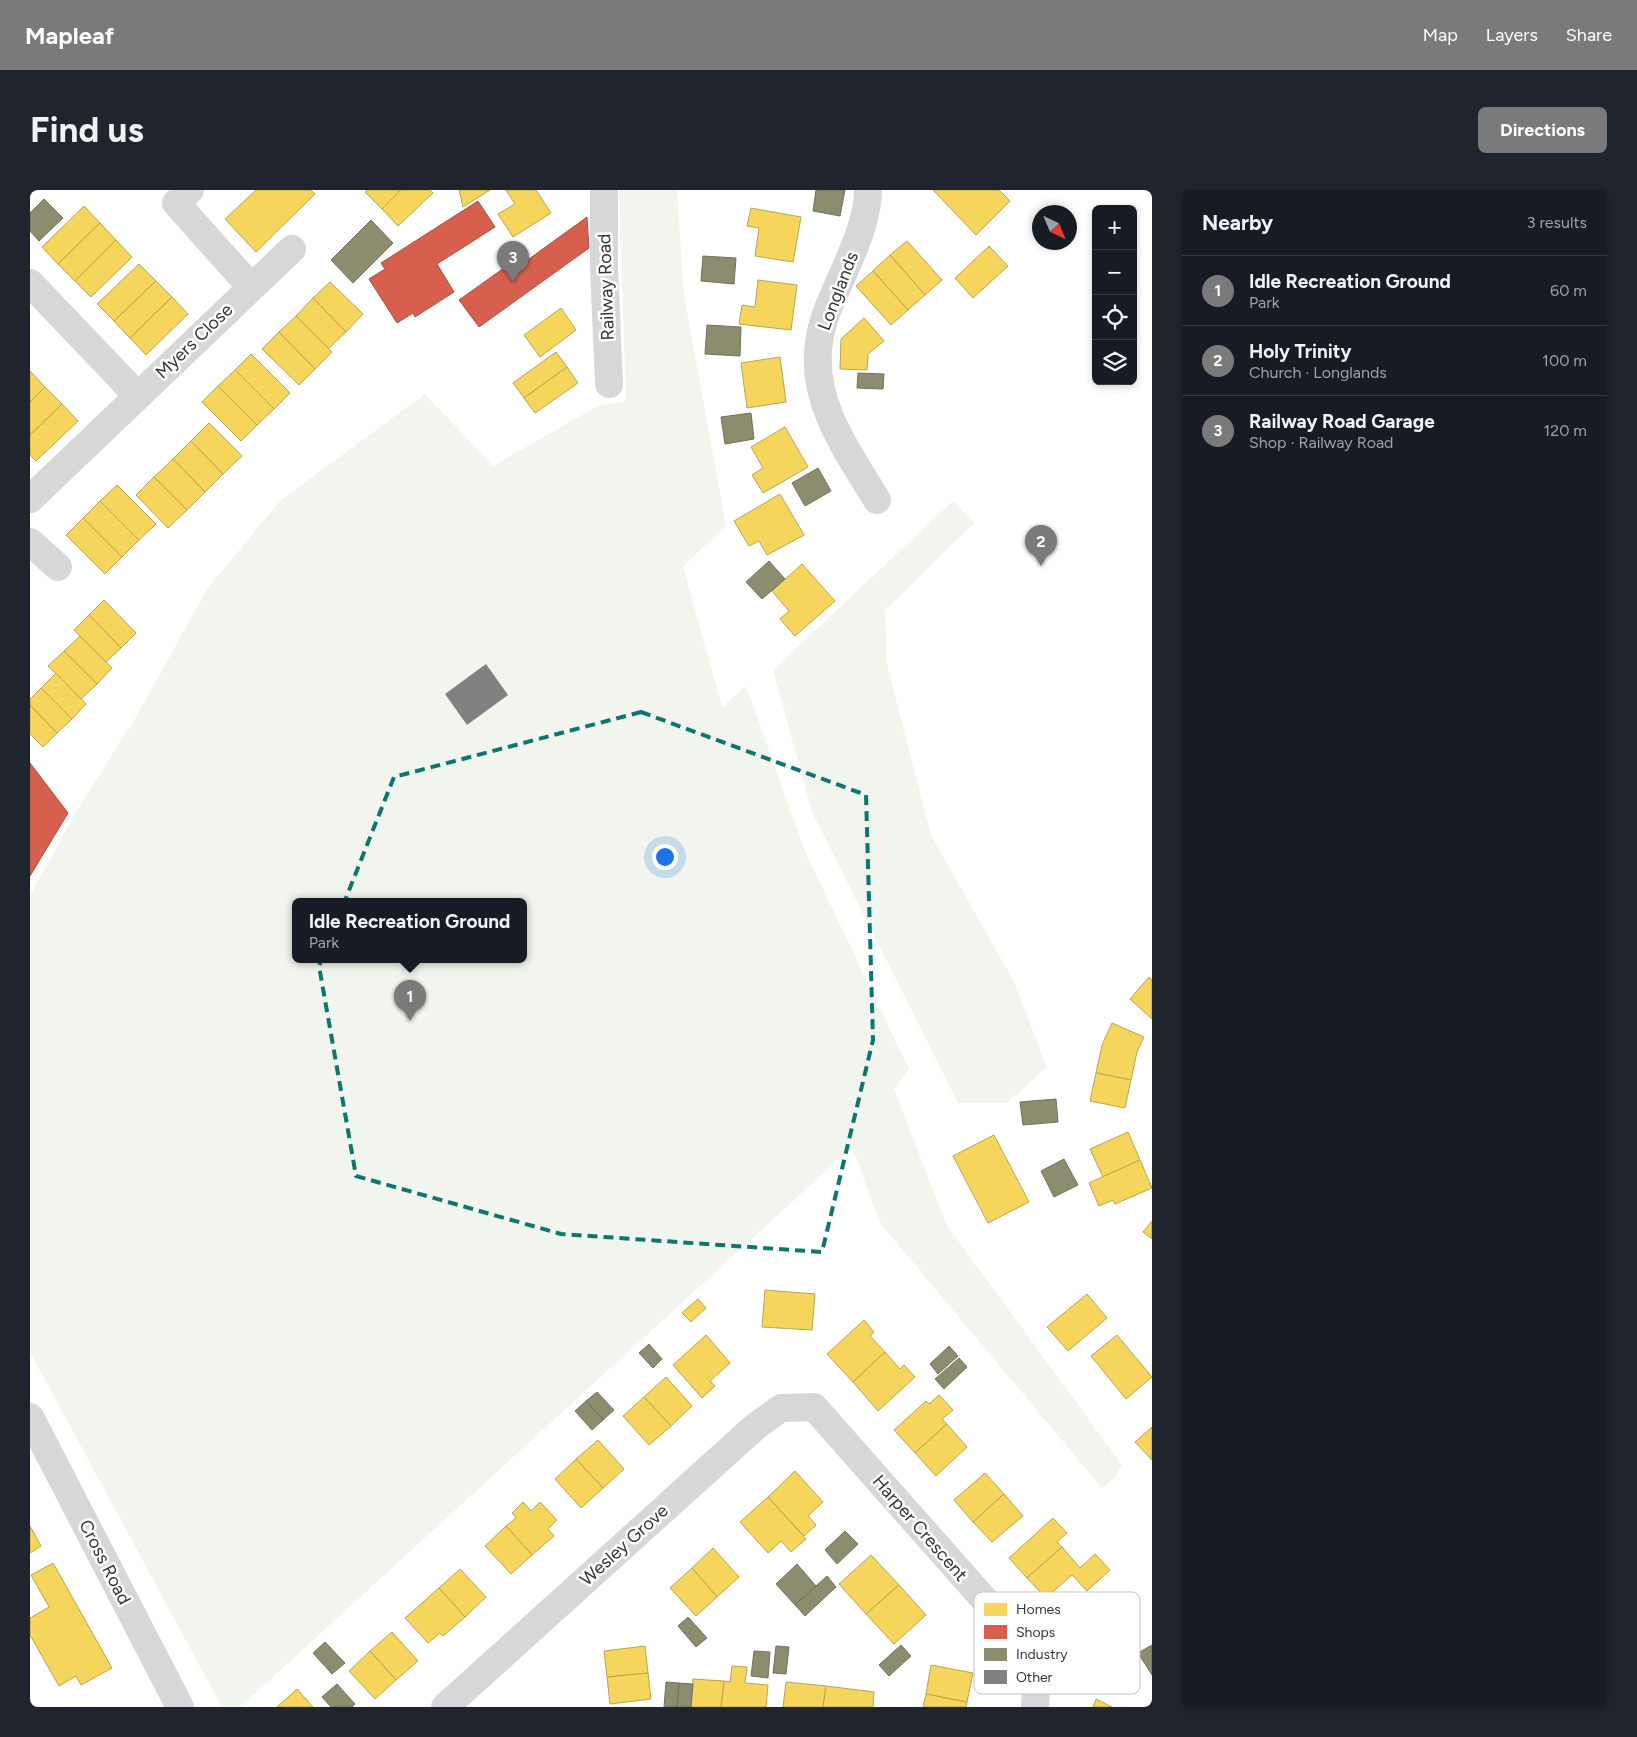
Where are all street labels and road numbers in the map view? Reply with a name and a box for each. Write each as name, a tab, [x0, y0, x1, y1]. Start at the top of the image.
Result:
street label: Railway Road	[593, 233, 619, 341]
street label: Longlands	[813, 249, 863, 333]
street label: Myers Close	[151, 299, 237, 383]
street label: Harper Crescent	[868, 1470, 972, 1586]
street label: Wesley Grove	[575, 1500, 673, 1590]
street label: Cross Road	[74, 1516, 136, 1608]

